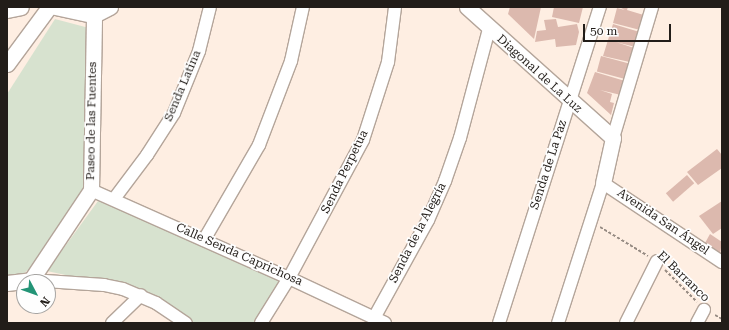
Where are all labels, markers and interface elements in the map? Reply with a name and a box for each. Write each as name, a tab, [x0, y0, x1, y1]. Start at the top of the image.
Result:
scale bar	[585, 16, 673, 42]
text: 50 m	[590, 24, 617, 38]
street label: Diagonal de La Luz	[494, 32, 584, 116]
street label: Senda Latina	[162, 48, 204, 124]
street label: Paseo de las Fuentes	[84, 62, 100, 180]
street label: Senda de La Paz	[528, 118, 570, 212]
street label: Senda Perpetua	[319, 128, 371, 216]
street label: Senda de la Alegría	[386, 180, 450, 286]
street label: Avenida San Ángel	[614, 186, 712, 258]
street label: Calle Senda Caprichosa	[173, 221, 305, 289]
street label: El Barranco	[654, 249, 712, 305]
north arrow	[16, 274, 56, 314]
text: N	[37, 294, 52, 309]

